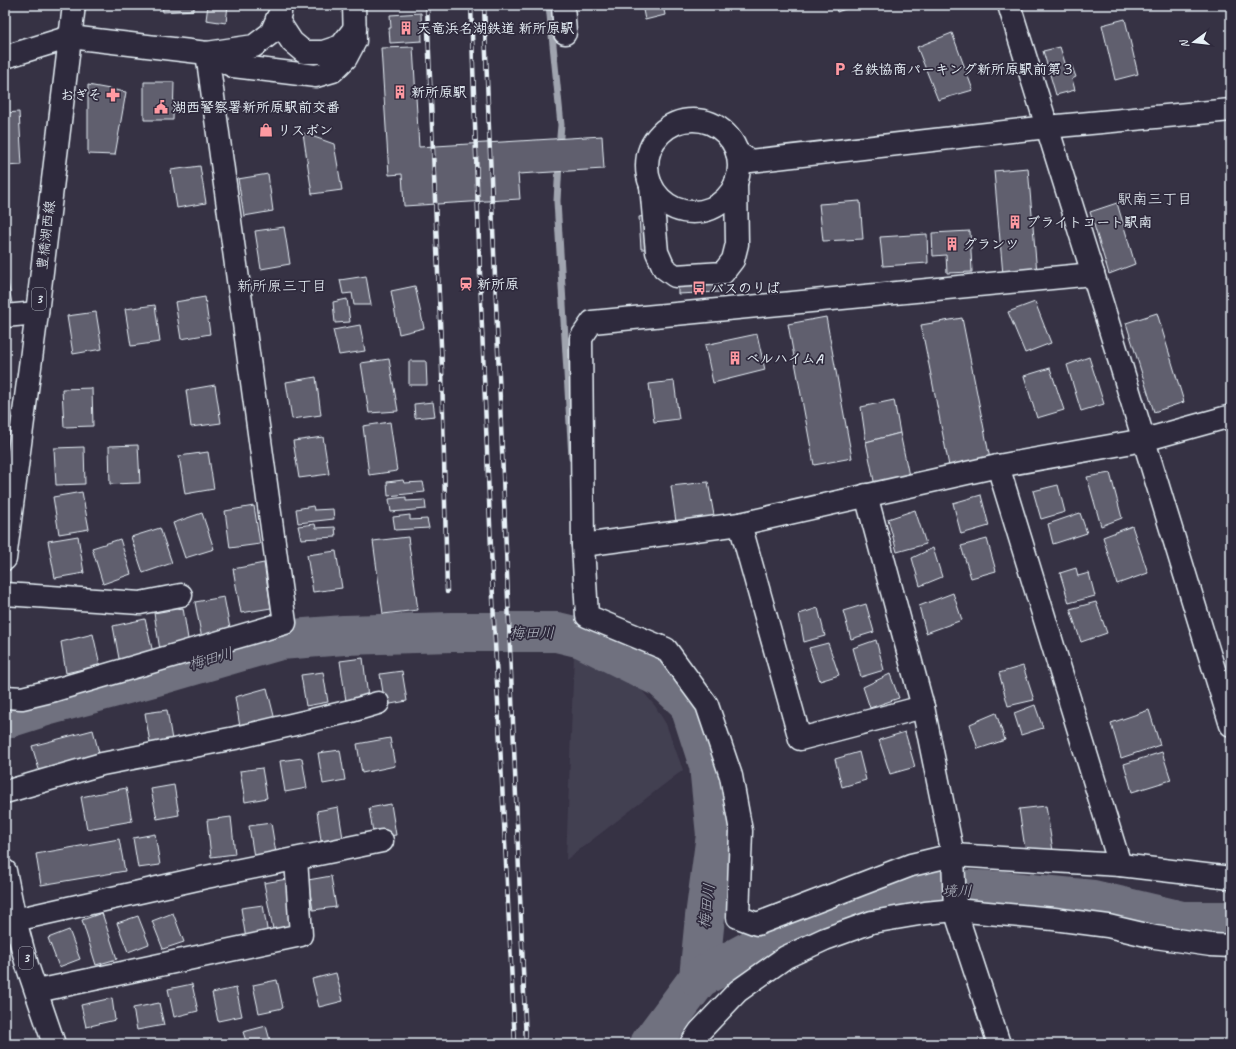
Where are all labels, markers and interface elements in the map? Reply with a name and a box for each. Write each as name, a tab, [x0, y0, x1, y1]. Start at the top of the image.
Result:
building icon: 天竜浜名湖鉄道 新所原駅	[398, 20, 414, 36]
place label: 天竜浜名湖鉄道 新所原駅	[417, 20, 574, 37]
north arrow	[1174, 22, 1214, 62]
text: N	[1176, 37, 1192, 50]
parking icon: 名鉄協商パーキング新所原駅前第３	[832, 61, 848, 77]
place label: 名鉄協商パーキング新所原駅前第３	[851, 61, 1075, 78]
building icon: 新所原駅	[392, 84, 408, 100]
place label: 新所原駅	[411, 84, 467, 101]
place label: おぎそ	[60, 87, 102, 104]
pharmacy icon: おぎそ	[105, 87, 121, 103]
public building icon: 湖西警察署新所原駅前交番	[153, 99, 169, 115]
place label: 湖西警察署新所原駅前交番	[172, 99, 340, 116]
shop icon: リスボン	[258, 122, 274, 138]
place label: リスボン	[277, 122, 333, 139]
district label: 駅南三丁目	[1117, 190, 1193, 209]
street label: 豊橋湖西線	[33, 199, 59, 271]
building icon: ブライトコート駅南	[1007, 214, 1023, 230]
place label: ブライトコート駅南	[1026, 214, 1152, 231]
building icon: グランツ	[944, 236, 960, 252]
place label: グランツ	[963, 236, 1019, 253]
station icon: 新所原	[458, 276, 474, 292]
place label: 新所原	[477, 276, 519, 293]
district label: 新所原三丁目	[237, 277, 327, 296]
bus stop icon: バスのりば	[691, 280, 707, 296]
place label: バスのりば	[710, 280, 780, 297]
road number: 3	[32, 288, 46, 310]
building icon: ベルハイムA	[727, 350, 743, 366]
place label: ベルハイムA	[746, 350, 823, 367]
water label: 梅田川	[509, 624, 555, 643]
water label: 梅田川	[187, 644, 235, 674]
water label: 境川	[942, 882, 972, 901]
water label: 梅田川	[695, 883, 719, 929]
road number: 3	[19, 947, 33, 969]

